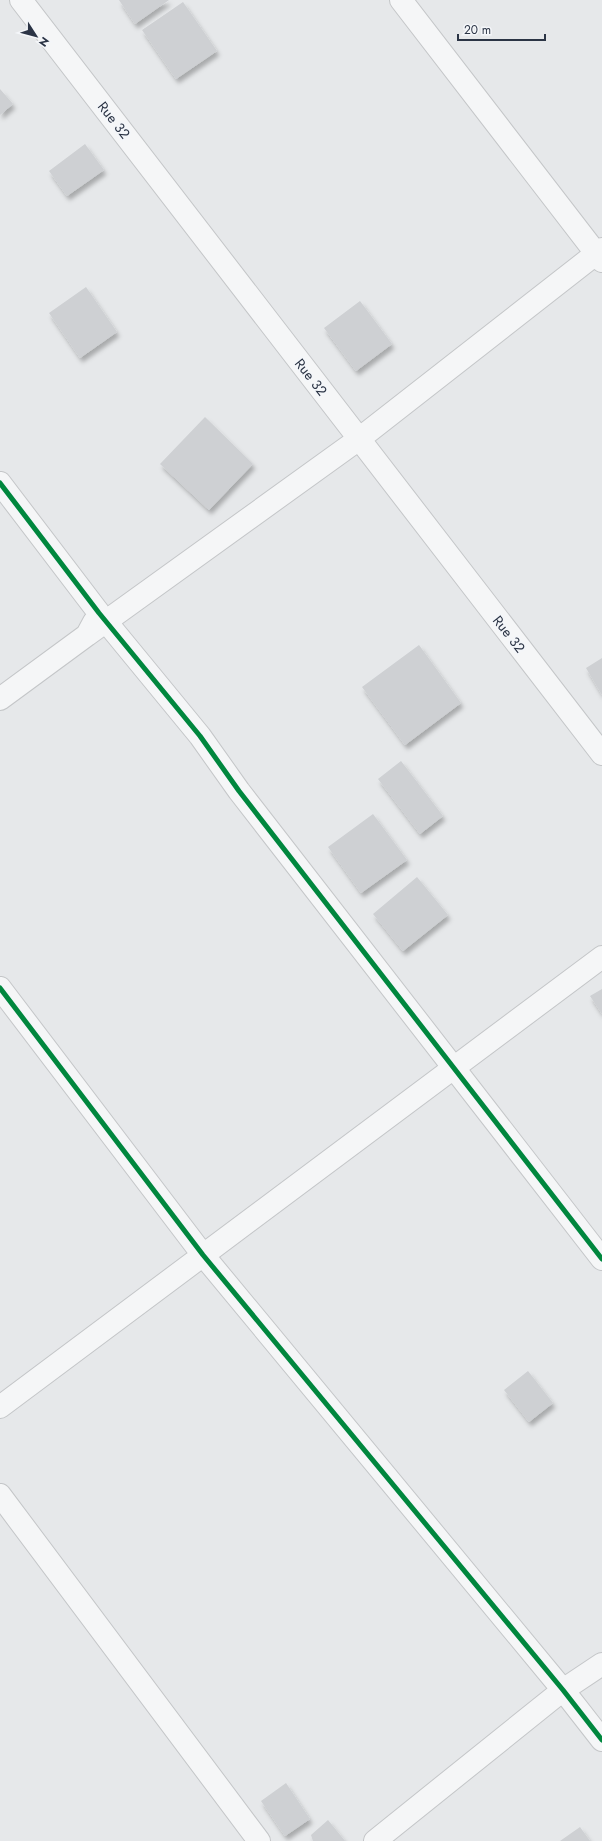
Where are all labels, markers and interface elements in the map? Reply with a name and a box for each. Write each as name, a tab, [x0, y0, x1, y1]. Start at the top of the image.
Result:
north arrow	[16, 16, 56, 56]
scale bar	[458, 16, 545, 42]
text: 20 m	[464, 21, 491, 39]
text: N	[35, 34, 53, 50]
street label: Rue 32	[93, 97, 135, 143]
street label: Rue 32	[290, 354, 332, 400]
street label: Rue 32	[488, 611, 530, 657]

